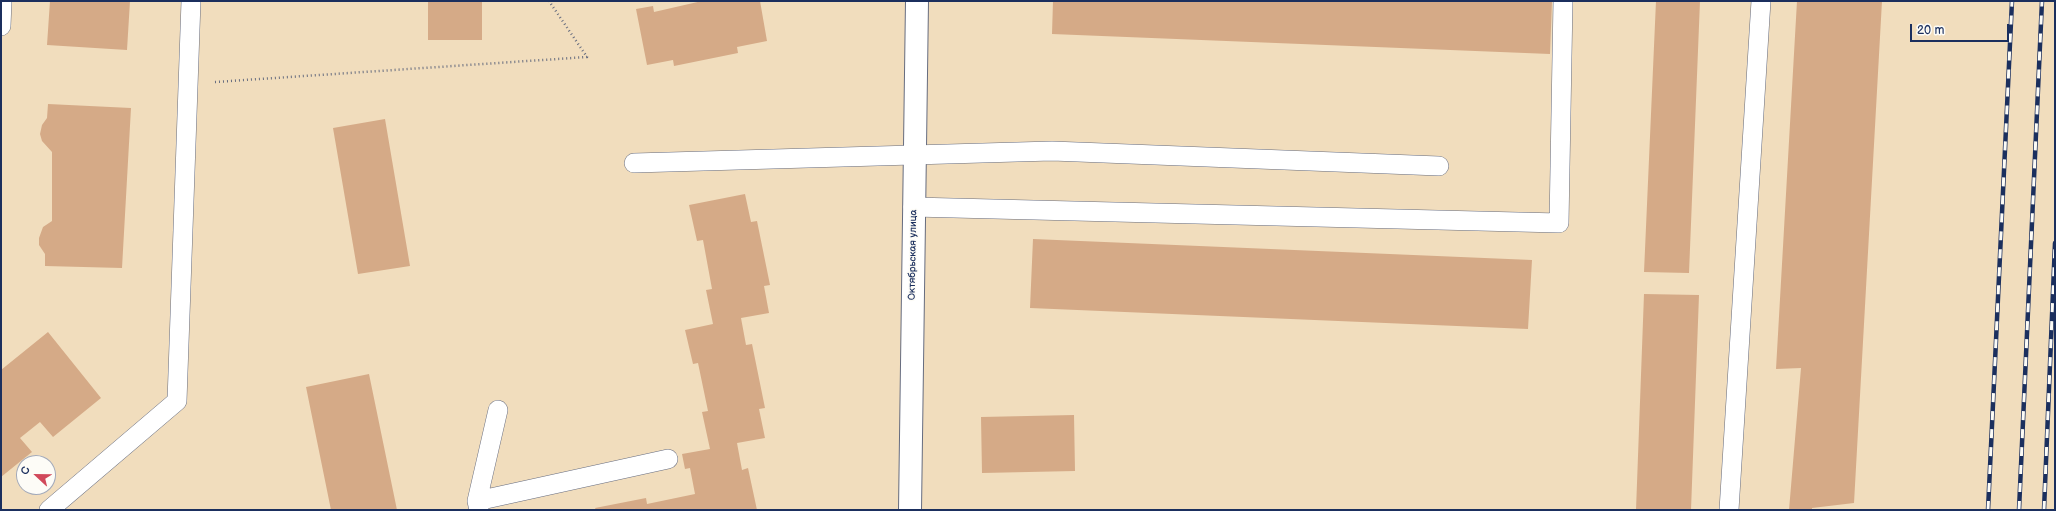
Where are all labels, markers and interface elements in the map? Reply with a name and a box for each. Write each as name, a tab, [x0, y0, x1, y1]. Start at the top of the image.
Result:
scale bar	[1912, 16, 2011, 42]
text: 20 m	[1917, 23, 1944, 38]
street label: Октябрьская улица	[906, 210, 920, 300]
north arrow	[16, 455, 56, 495]
text: С	[18, 465, 33, 477]

